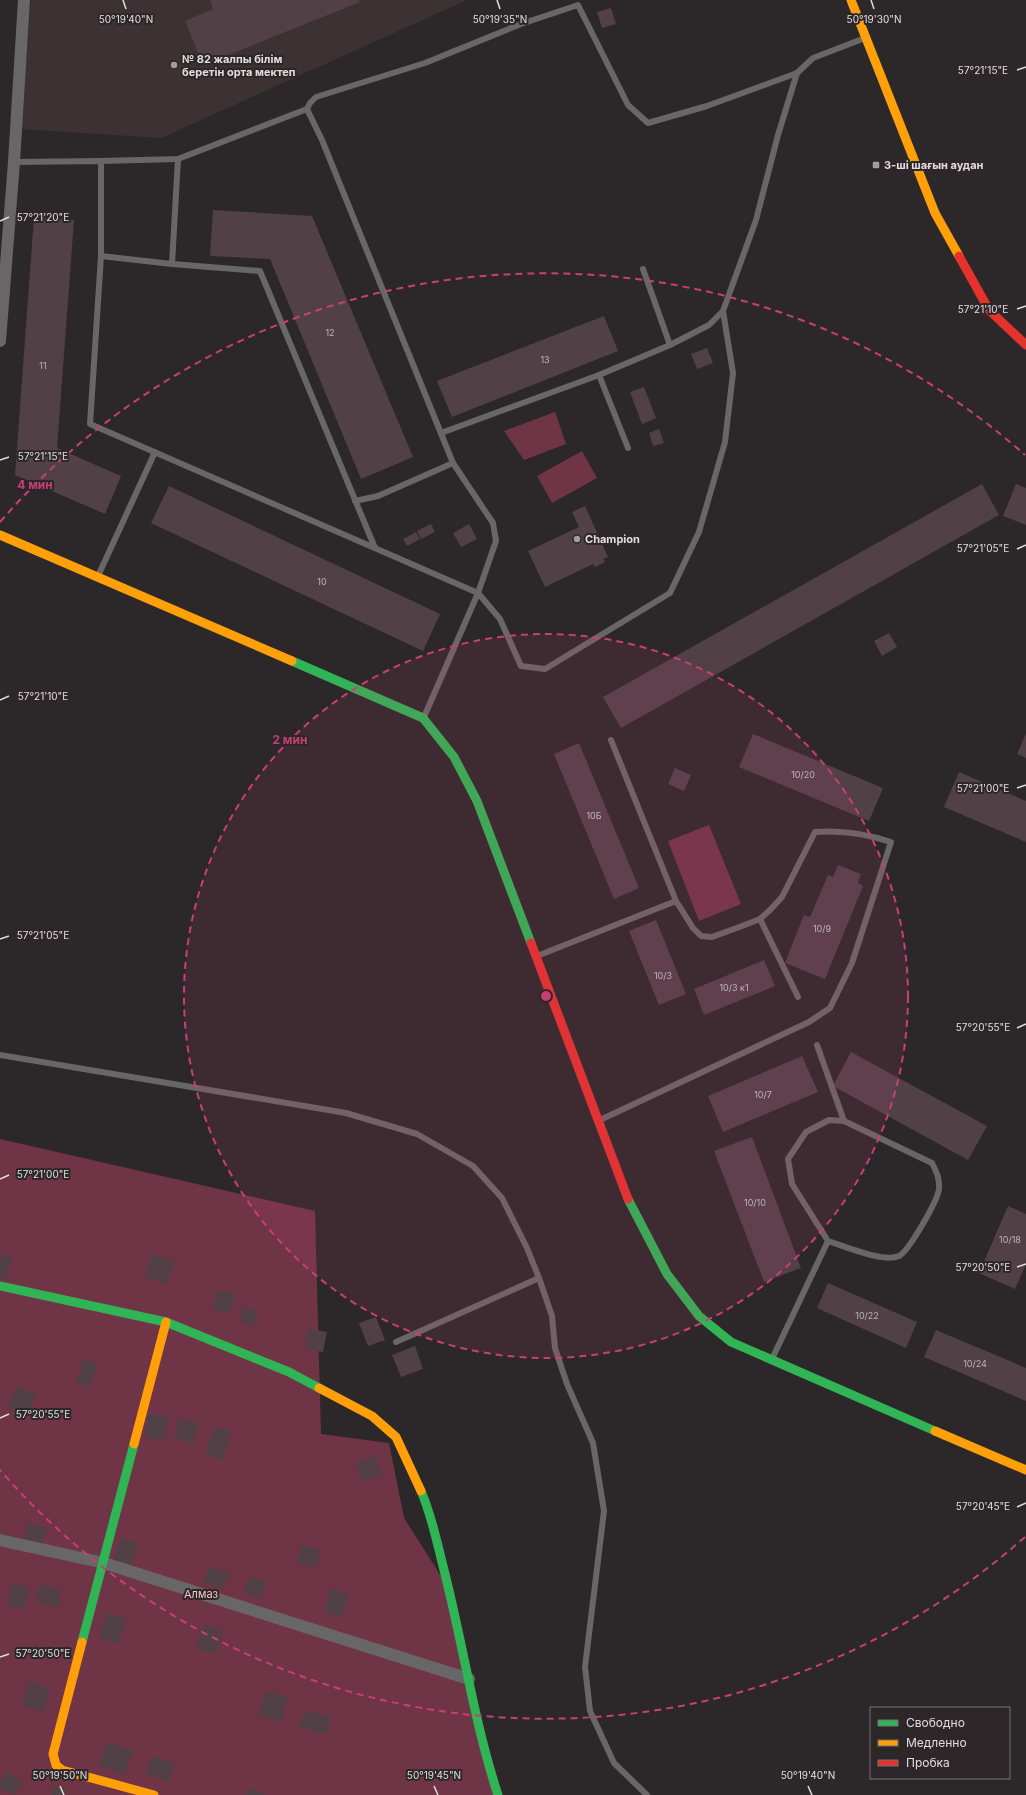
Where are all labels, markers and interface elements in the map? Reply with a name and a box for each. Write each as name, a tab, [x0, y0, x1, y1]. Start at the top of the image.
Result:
text: 50°19'40"N	[99, 13, 153, 25]
text: 50°19'35"N	[473, 13, 527, 25]
text: 50°19'30"N	[847, 13, 901, 25]
place label: № 82 жалпы білім беретін орта мектеп	[182, 52, 296, 79]
marker: № 82 жалпы білім беретін орта мектеп	[169, 60, 179, 70]
text: 57°21'15"E	[958, 64, 1008, 76]
place label: 3-ші шағын аудан	[884, 158, 984, 172]
marker: 3-ші шағын аудан	[871, 160, 881, 170]
text: 57°21'20"E	[17, 211, 69, 223]
text: 57°21'10"E	[958, 303, 1008, 315]
house number: 12	[325, 327, 335, 338]
house number: 13	[540, 354, 550, 365]
house number: 11	[39, 360, 47, 371]
text: 57°21'15"E	[18, 450, 68, 462]
text: 4 мин	[17, 477, 53, 492]
place label: Champion	[585, 532, 640, 546]
marker: Champion	[572, 534, 582, 544]
text: 57°21'05"E	[957, 542, 1009, 554]
house number: 10	[317, 576, 327, 587]
text: 57°21'10"E	[18, 690, 68, 702]
text: 2 мин	[272, 732, 308, 747]
house number: 10/20	[791, 769, 815, 780]
text: 57°21'00"E	[957, 782, 1009, 794]
house number: 10Б	[586, 810, 602, 821]
house number: 10/9	[813, 923, 831, 934]
text: 57°21'05"E	[17, 929, 69, 941]
house number: 10/3	[654, 970, 673, 981]
house number: 10/3 к1	[719, 982, 749, 993]
centre of rings	[539, 989, 553, 1003]
text: 57°20'55"E	[956, 1021, 1010, 1033]
house number: 10/7	[754, 1089, 772, 1100]
text: 57°21'00"E	[17, 1168, 69, 1180]
house number: 10/10	[744, 1197, 766, 1208]
house number: 10/18	[999, 1234, 1021, 1245]
text: 57°20'50"E	[956, 1261, 1010, 1273]
house number: 10/22	[855, 1310, 879, 1321]
house number: 10/24	[963, 1358, 987, 1369]
text: 57°20'55"E	[16, 1408, 70, 1420]
text: 57°20'45"E	[956, 1500, 1010, 1512]
park label: Алмаз	[184, 1587, 218, 1601]
text: 57°20'50"E	[16, 1647, 70, 1659]
legend	[870, 1707, 1010, 1779]
text: Свободно	[906, 1715, 965, 1730]
text: Медленно	[906, 1735, 967, 1750]
text: Пробка	[906, 1755, 950, 1770]
text: 50°19'50"N	[33, 1769, 87, 1781]
text: 50°19'45"N	[407, 1769, 461, 1781]
text: 50°19'40"N	[781, 1769, 835, 1781]

